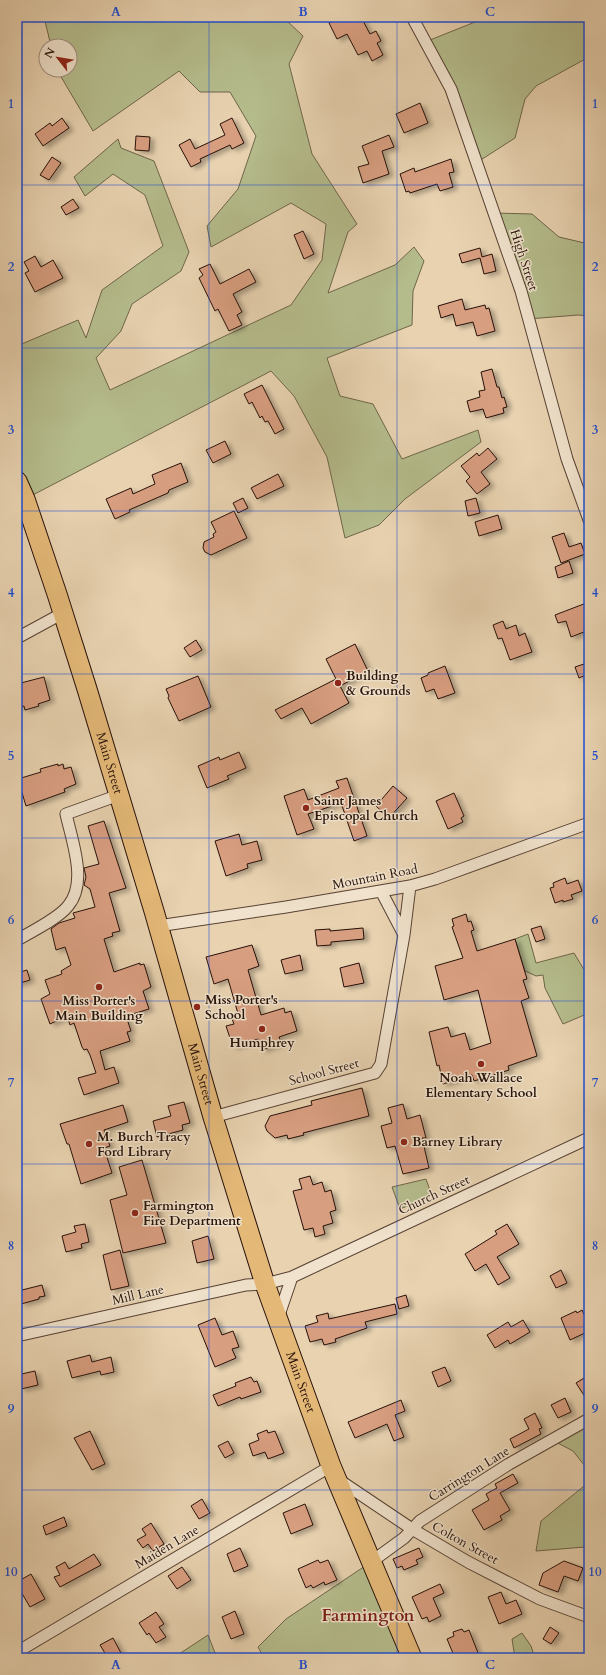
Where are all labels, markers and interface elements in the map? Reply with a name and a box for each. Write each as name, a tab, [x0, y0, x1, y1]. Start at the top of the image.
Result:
text: A	[111, 3, 121, 21]
text: B	[298, 3, 308, 21]
text: C	[485, 3, 495, 21]
north arrow	[38, 38, 78, 78]
text: N	[41, 45, 59, 61]
text: 1	[8, 95, 14, 113]
text: 1	[592, 95, 598, 113]
street label: High Street	[506, 227, 542, 293]
text: 2	[8, 258, 15, 276]
text: 2	[592, 258, 599, 276]
text: 3	[8, 421, 15, 439]
text: 3	[592, 421, 599, 439]
text: 4	[8, 584, 15, 602]
text: 4	[592, 584, 599, 602]
place label: Building & Grounds	[346, 667, 411, 700]
marker: Building & Grounds	[333, 678, 343, 688]
street label: Main Street	[92, 730, 127, 796]
text: 5	[8, 747, 14, 765]
text: 5	[592, 747, 598, 765]
place label: Saint James Episcopal Church	[314, 792, 418, 825]
marker: Saint James Episcopal Church	[301, 803, 311, 813]
street label: Mountain Road	[331, 860, 419, 894]
text: 6	[8, 911, 15, 929]
text: 6	[592, 911, 599, 929]
marker: Miss Porter's Main Building	[94, 982, 104, 992]
place label: Miss Porter's School	[205, 991, 278, 1024]
place label: Miss Porter's Main Building	[55, 992, 143, 1025]
marker: Miss Porter's School	[192, 1002, 202, 1012]
marker: Humphrey	[257, 1024, 267, 1034]
place label: Humphrey	[229, 1034, 295, 1052]
street label: Main Street	[183, 1041, 218, 1107]
street label: School Street	[287, 1054, 361, 1090]
marker: Noah Wallace Elementary School	[476, 1059, 486, 1069]
place label: Noah Wallace Elementary School	[425, 1069, 537, 1102]
text: 7	[8, 1074, 15, 1092]
text: 7	[592, 1074, 599, 1092]
place label: M. Burch Tracy Ford Library	[97, 1128, 191, 1161]
place label: Barney Library	[412, 1133, 503, 1151]
marker: Barney Library	[399, 1137, 409, 1147]
marker: M. Burch Tracy Ford Library	[84, 1139, 94, 1149]
street label: Church Street	[395, 1171, 473, 1219]
place label: Farmington Fire Department	[143, 1197, 241, 1230]
marker: Farmington Fire Department	[130, 1208, 140, 1218]
text: 8	[8, 1237, 14, 1255]
text: 8	[592, 1237, 598, 1255]
street label: Mill Lane	[110, 1280, 166, 1310]
street label: Main Street	[281, 1349, 320, 1415]
text: 9	[8, 1400, 15, 1418]
text: 9	[592, 1400, 599, 1418]
street label: Carrington Lane	[425, 1442, 513, 1506]
street label: Colton Street	[428, 1517, 502, 1569]
street label: Maiden Lane	[132, 1521, 203, 1573]
text: 10	[4, 1563, 18, 1581]
text: 10	[588, 1563, 602, 1581]
district label: Farmington	[322, 1604, 415, 1627]
text: A	[111, 1656, 121, 1674]
text: B	[298, 1656, 308, 1674]
text: C	[485, 1656, 495, 1674]

